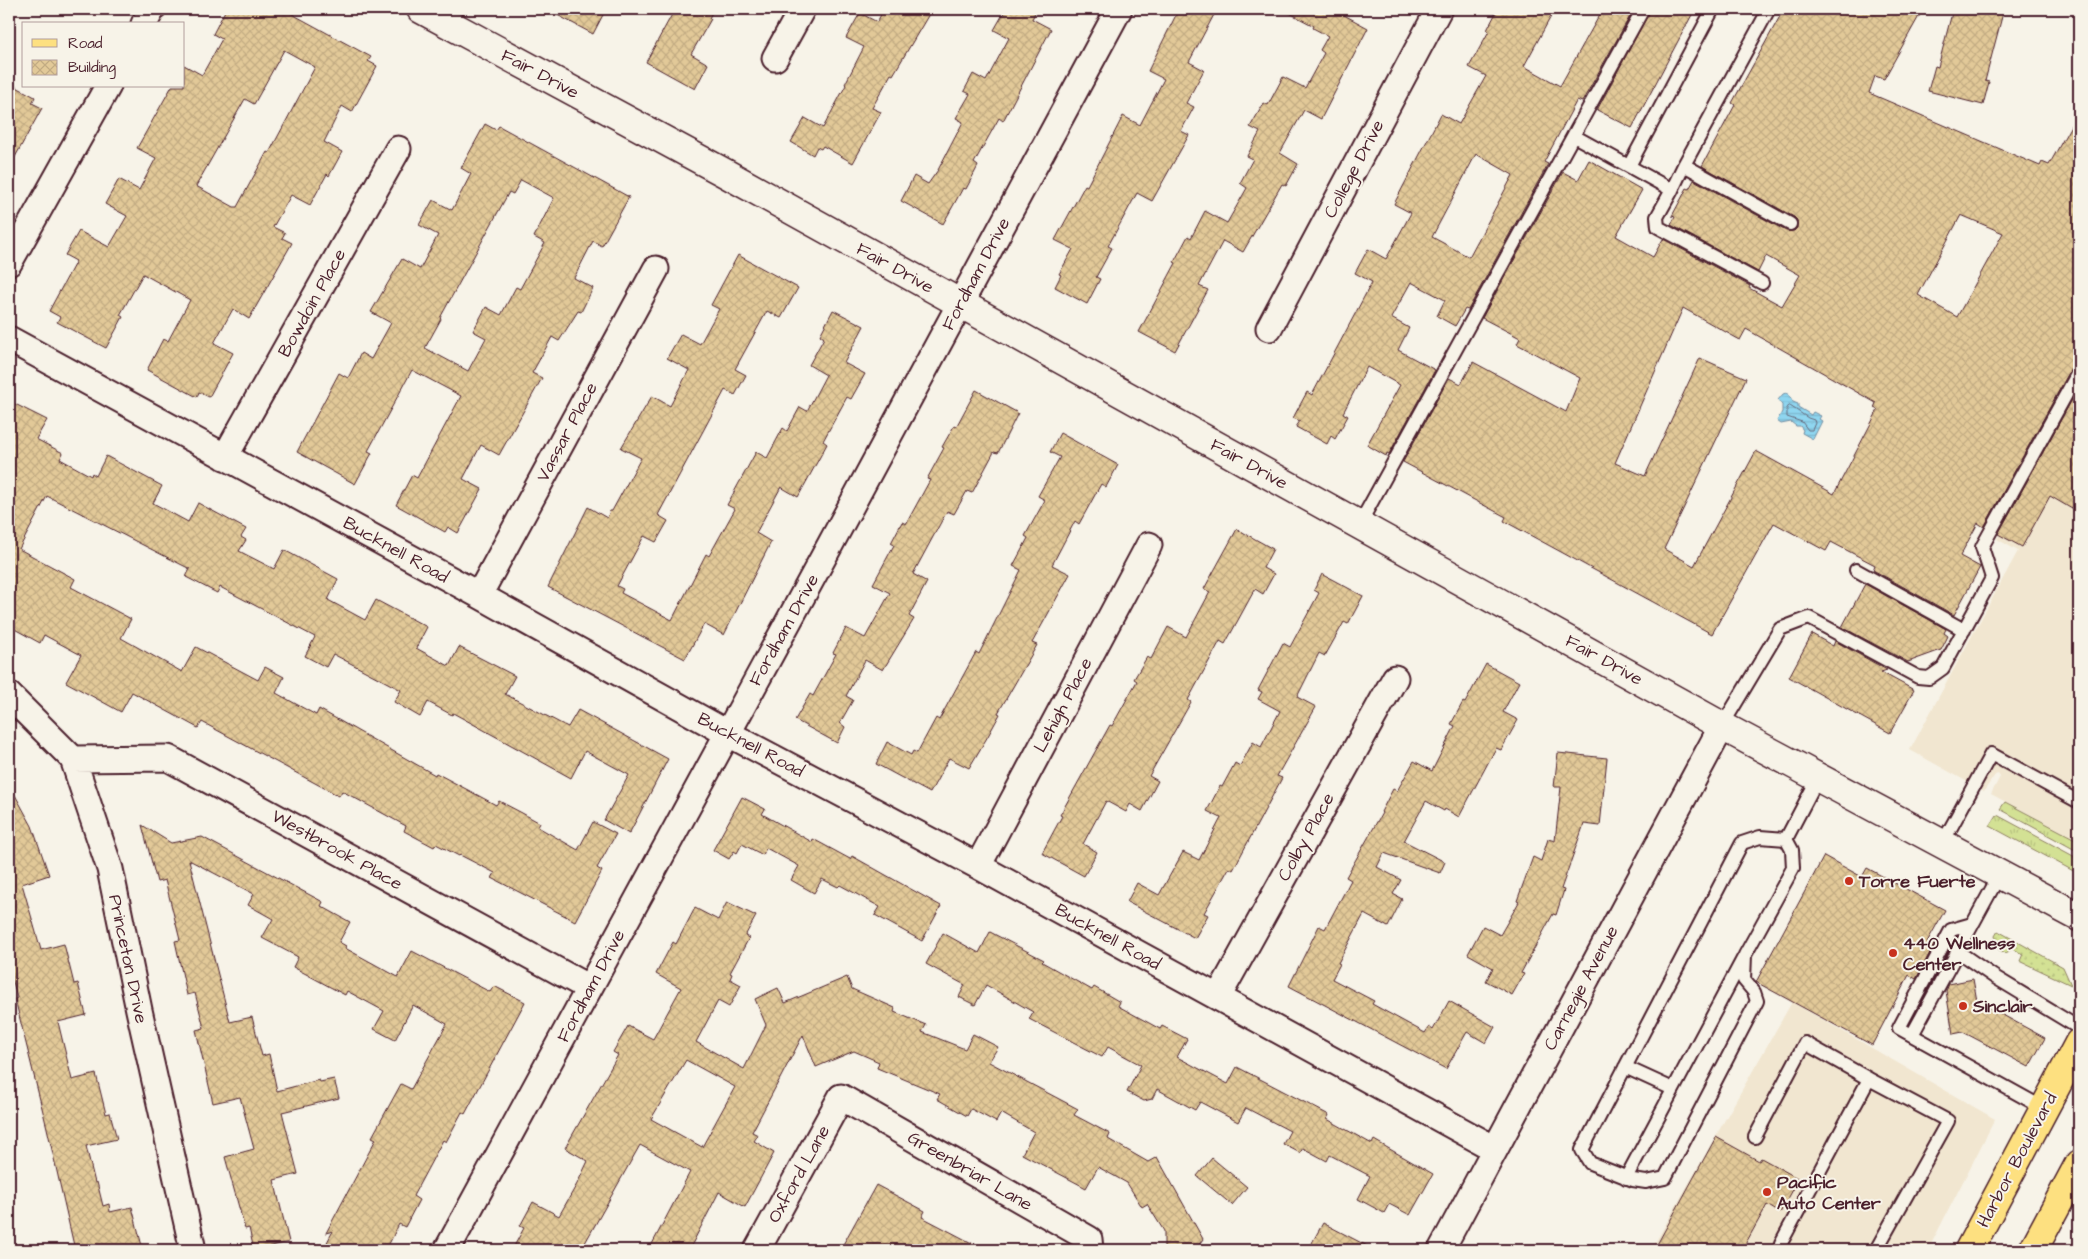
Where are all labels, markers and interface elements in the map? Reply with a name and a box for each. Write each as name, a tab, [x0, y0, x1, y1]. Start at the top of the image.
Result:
legend	[22, 22, 185, 88]
text: Road	[68, 33, 103, 54]
street label: Fair Drive	[497, 43, 584, 105]
text: Building	[68, 57, 116, 79]
street label: College Drive	[1318, 115, 1391, 223]
street label: Fordham Drive	[936, 213, 1016, 335]
street label: Fair Drive	[852, 236, 938, 300]
street label: Bowdoin Place	[272, 244, 352, 362]
street label: Vassar Place	[530, 378, 604, 486]
street label: Fair Drive	[1206, 432, 1292, 496]
street label: Bucknell Road	[339, 511, 453, 589]
street label: Fordham Drive	[743, 569, 825, 690]
street label: Fair Drive	[1561, 628, 1647, 692]
street label: Lehigh Place	[1028, 653, 1099, 757]
street label: Bucknell Road	[693, 706, 809, 784]
street label: Colby Place	[1271, 788, 1342, 886]
street label: Westbrook Place	[267, 804, 407, 896]
place label: Torre Fuerte	[1858, 869, 1976, 894]
marker: Torre Fuerte	[1843, 875, 1855, 887]
street label: Princeton Drive	[102, 892, 154, 1026]
street label: Bucknell Road	[1051, 898, 1165, 976]
street label: Carnegie Avenue	[1538, 921, 1625, 1055]
street label: Fordham Drive	[551, 925, 631, 1047]
place label: 440 Wellness Center	[1903, 931, 2015, 977]
marker: 440 Wellness Center	[1887, 947, 1899, 959]
place label: Sinclair	[1972, 994, 2032, 1019]
marker: Sinclair	[1957, 1000, 1969, 1012]
street label: Harbor Boulevard	[1971, 1088, 2063, 1232]
street label: Oxford Lane	[762, 1120, 836, 1227]
street label: Greenbriar Lane	[903, 1125, 1037, 1217]
place label: Pacific Auto Center	[1777, 1170, 1881, 1216]
marker: Pacific Auto Center	[1761, 1186, 1773, 1198]

